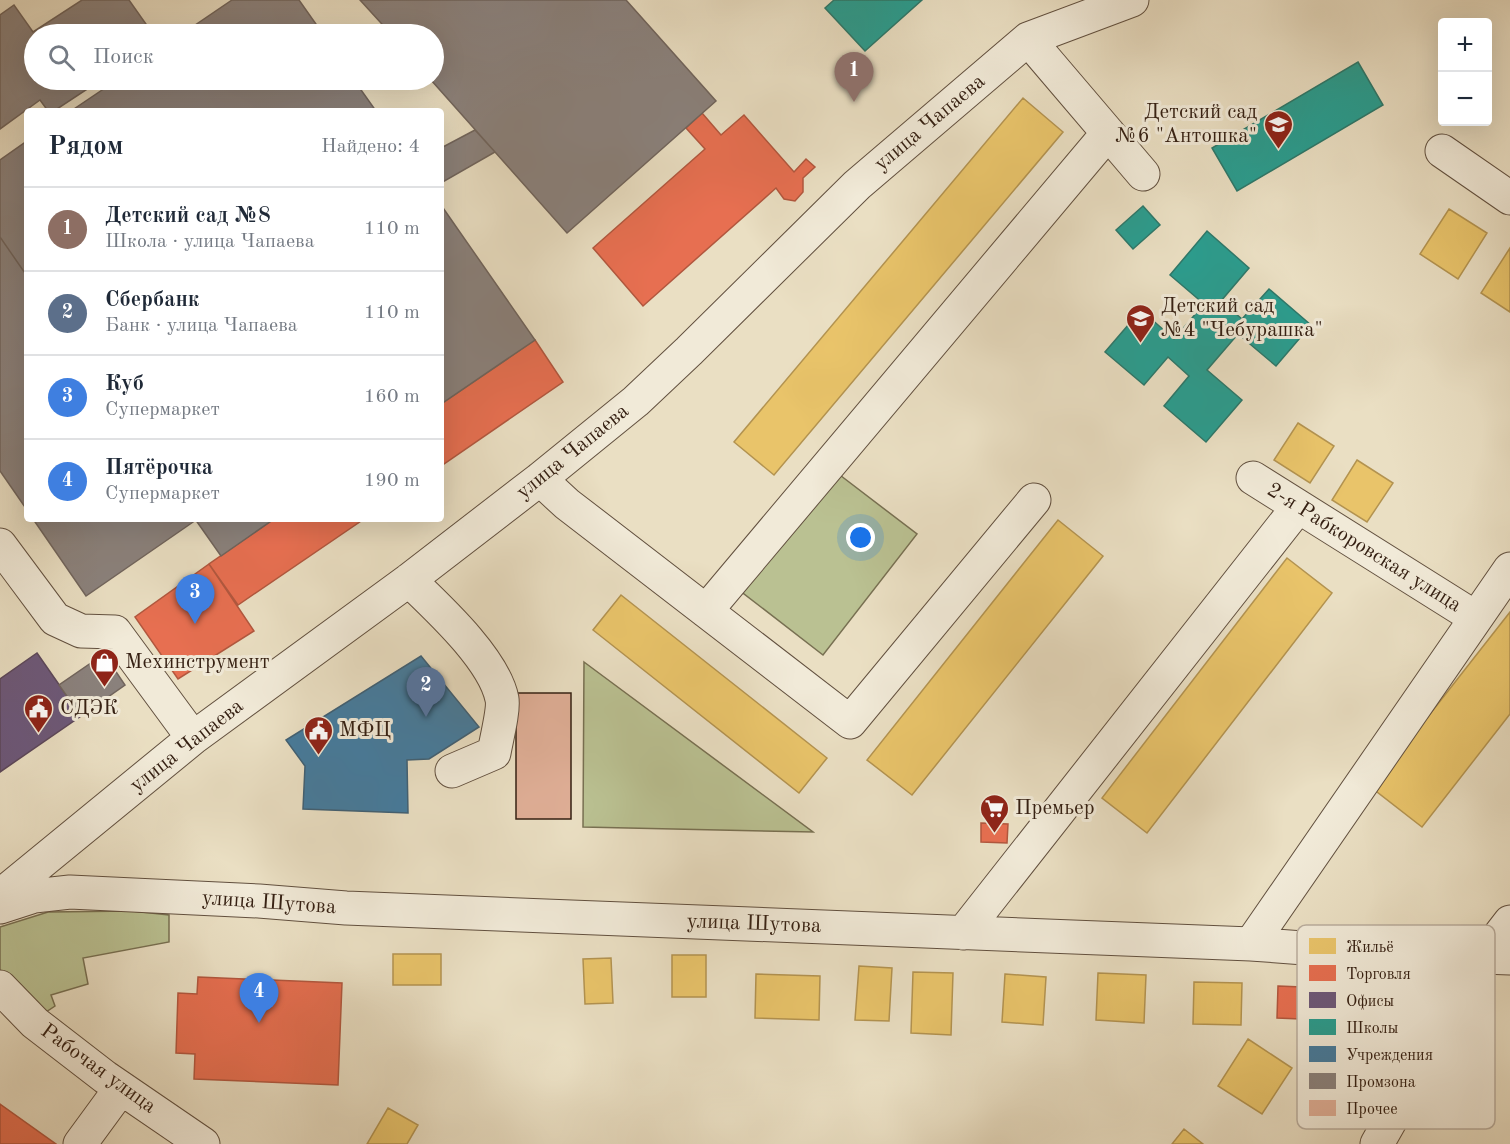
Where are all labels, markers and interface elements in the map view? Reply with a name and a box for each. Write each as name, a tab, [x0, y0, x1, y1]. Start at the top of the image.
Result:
map controls	[1438, 18, 1492, 126]
button: +	[1438, 18, 1492, 72]
search box	[24, 24, 444, 90]
icon: search	[45, 41, 78, 74]
text: Поиск	[93, 46, 154, 68]
pin: 1	[834, 52, 874, 102]
street label: улица Чапаева	[871, 71, 989, 175]
button: −	[1438, 72, 1492, 126]
place label: Детский сад №6 "Антошка"	[1115, 102, 1258, 147]
school or university icon: Детский сад №6 "Антошка"	[1262, 108, 1294, 150]
text: Рядом	[48, 134, 123, 160]
text: Найдено: 4	[321, 137, 420, 157]
text: Детский сад №8	[105, 205, 271, 227]
text: 1	[62, 219, 73, 239]
text: 110 m	[364, 219, 420, 239]
text: Школа · улица Чапаева	[105, 232, 315, 252]
text: Сбербанк	[105, 289, 199, 311]
place label: Детский сад №4 "Чебурашка"	[1161, 296, 1323, 341]
school or university icon: Детский сад №4 "Чебурашка"	[1124, 302, 1156, 344]
text: 2	[62, 303, 73, 323]
text: 110 m	[364, 303, 420, 323]
text: Банк · улица Чапаева	[105, 316, 298, 336]
text: Куб	[105, 373, 144, 395]
text: 3	[62, 387, 73, 407]
text: 160 m	[364, 387, 420, 407]
text: Супермаркет	[105, 400, 220, 420]
street label: улица Чапаева	[513, 401, 633, 503]
text: Пятёрочка	[105, 457, 213, 479]
text: 4	[62, 471, 73, 491]
text: 190 m	[364, 471, 420, 491]
street label: 2-я Рабкоровская улица	[1263, 480, 1465, 616]
text: Супермаркет	[105, 484, 220, 504]
your location	[846, 523, 875, 552]
pin: 3	[176, 574, 214, 624]
shop icon: Мехинструмент	[88, 646, 120, 688]
place label: Мехинструмент	[125, 652, 270, 673]
pin: 2	[406, 668, 446, 717]
public building icon: СДЭК	[23, 692, 55, 734]
street label: улица Чапаева	[126, 695, 248, 797]
place label: СДЭК	[60, 698, 118, 719]
public building icon: МФЦ	[302, 714, 334, 756]
place label: МФЦ	[339, 720, 391, 741]
supermarket icon: Премьер	[978, 792, 1010, 834]
place label: Премьер	[1015, 798, 1095, 819]
street label: улица Шутова	[201, 888, 337, 918]
street label: улица Шутова	[686, 911, 822, 937]
legend	[1297, 925, 1495, 1129]
text: Жильё	[1346, 940, 1394, 956]
text: Торговля	[1346, 967, 1411, 983]
pin: 4	[240, 974, 278, 1023]
text: Офисы	[1346, 994, 1394, 1010]
street label: Рабочая улица	[36, 1020, 160, 1118]
text: Школы	[1346, 1021, 1398, 1037]
text: Учреждения	[1346, 1048, 1433, 1064]
text: Промзона	[1346, 1075, 1416, 1091]
text: Прочее	[1346, 1102, 1398, 1118]

